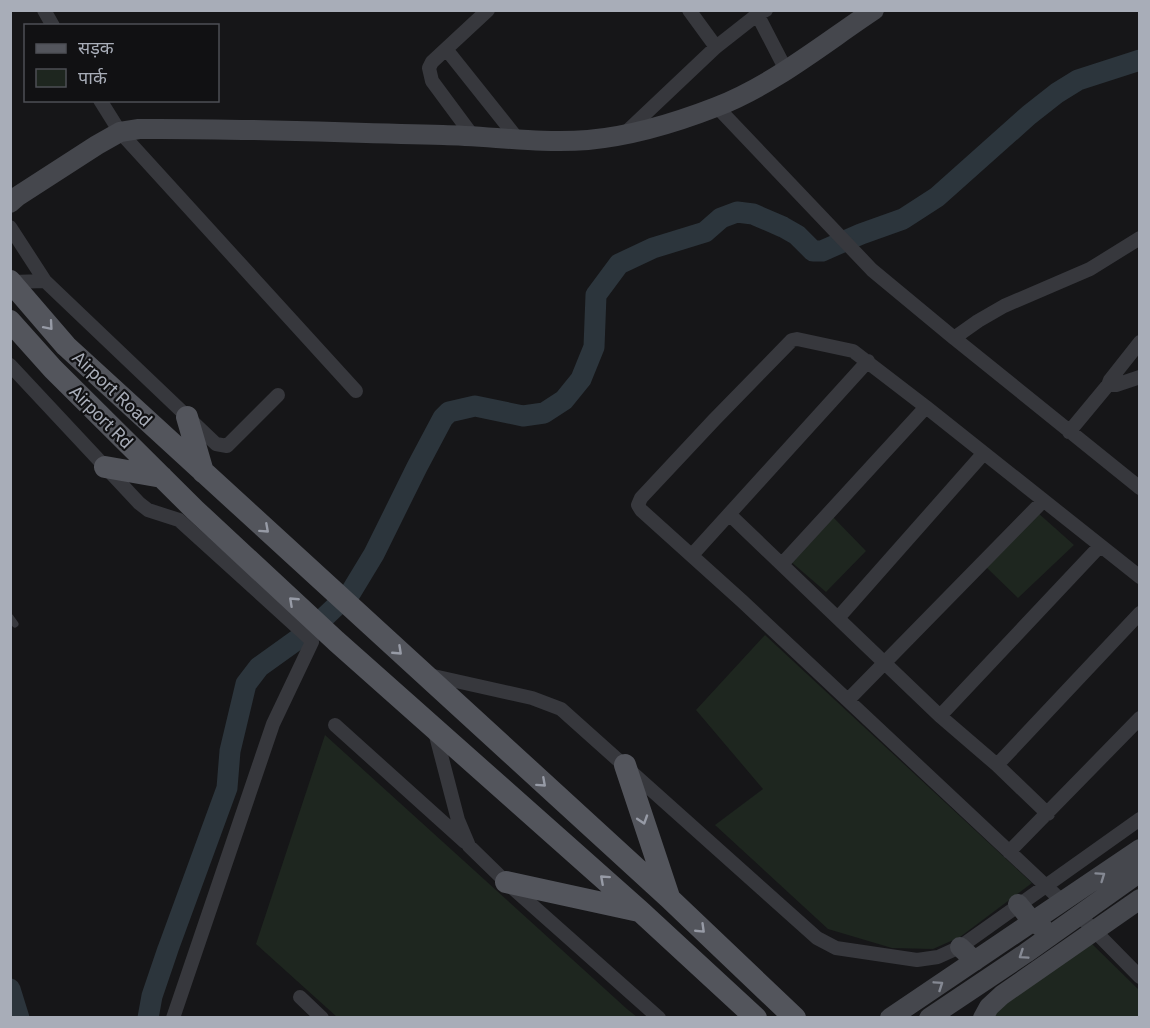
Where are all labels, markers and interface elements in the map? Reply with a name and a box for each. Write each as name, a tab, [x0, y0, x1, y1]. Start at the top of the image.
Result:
legend	[24, 24, 219, 102]
text: सड़क	[78, 37, 115, 58]
text: पार्क	[78, 67, 108, 88]
one-way arrow	[41, 319, 52, 330]
street label: Airport Road	[68, 347, 156, 431]
street label: Airport Rd	[65, 381, 137, 453]
one-way arrow	[258, 522, 268, 533]
one-way arrow	[289, 598, 300, 609]
one-way arrow	[391, 644, 401, 655]
one-way arrow	[535, 775, 546, 786]
one-way arrow	[636, 814, 648, 825]
one-way arrow	[1094, 872, 1105, 883]
one-way arrow	[600, 875, 611, 886]
one-way arrow	[694, 922, 704, 933]
one-way arrow	[1019, 948, 1030, 959]
one-way arrow	[932, 981, 943, 992]

